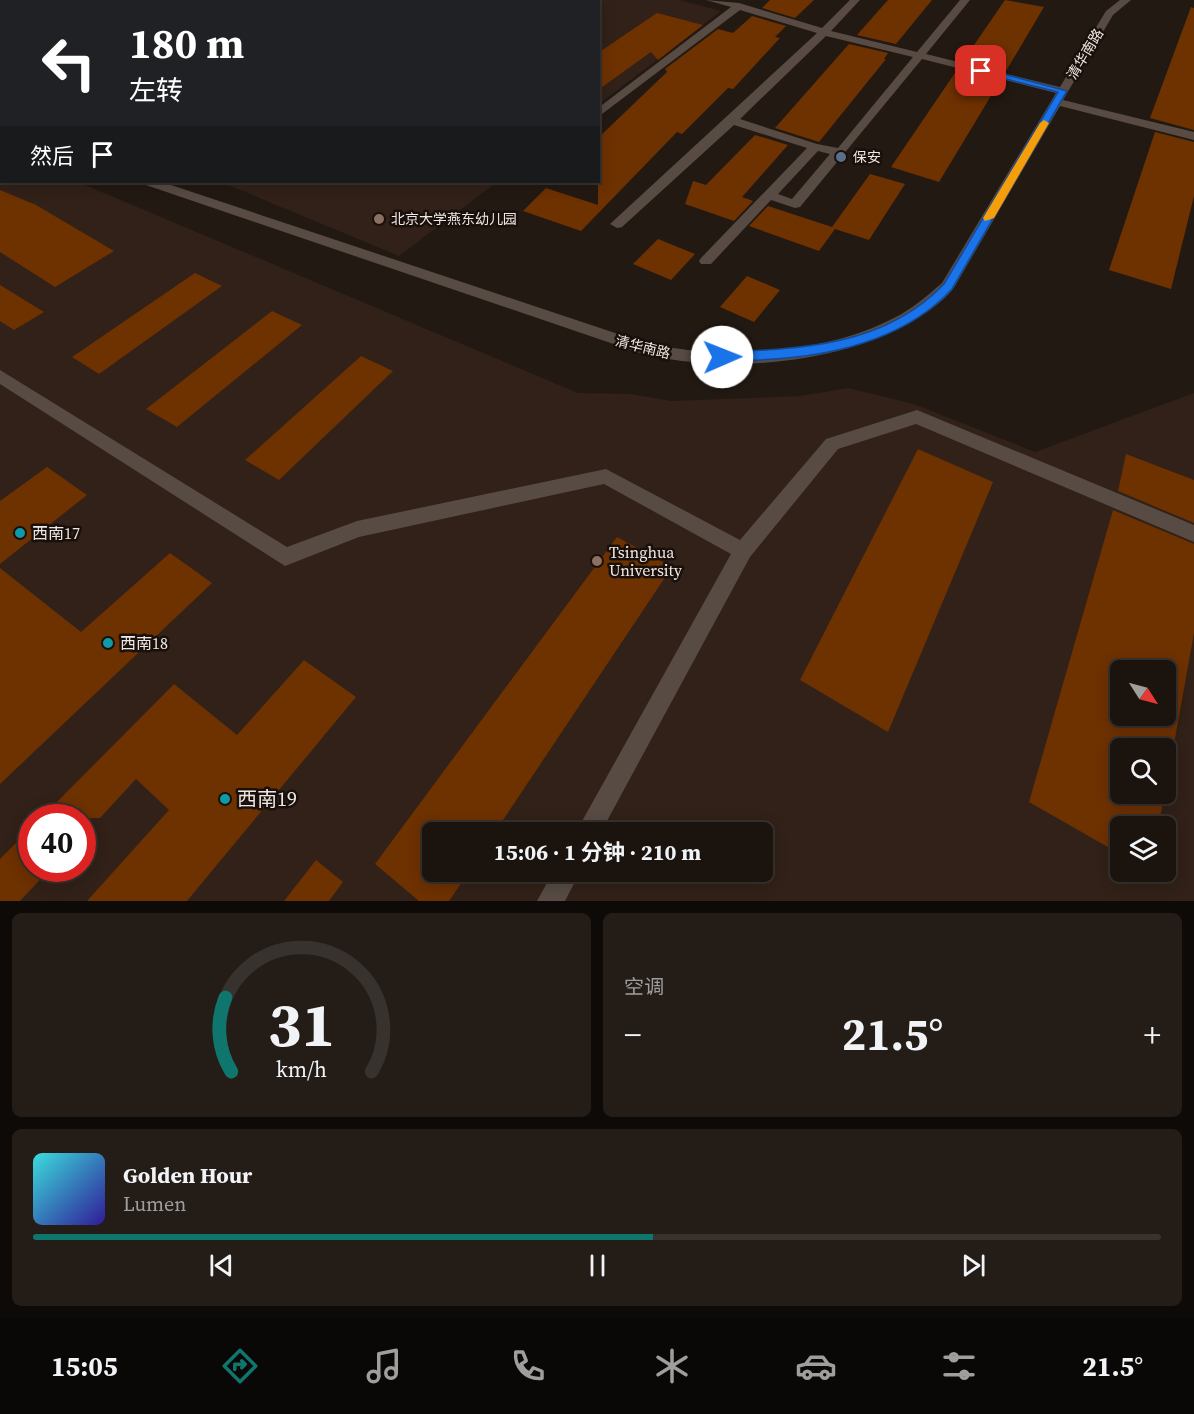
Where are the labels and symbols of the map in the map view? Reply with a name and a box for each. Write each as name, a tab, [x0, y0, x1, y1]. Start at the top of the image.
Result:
street label: 清华南路	[1062, 25, 1108, 83]
pin	[955, 45, 1006, 96]
place label: 保安	[853, 147, 881, 167]
marker: 保安	[834, 150, 848, 164]
place label: 北京大学燕东幼儿园	[391, 209, 517, 229]
marker: 北京大学燕东幼儿园	[372, 212, 386, 226]
position arrow	[690, 325, 754, 389]
street label: 清华南路	[613, 331, 673, 363]
place label: 西南17	[32, 522, 80, 544]
marker: 西南17	[13, 526, 27, 540]
place label: Tsinghua University	[609, 541, 683, 581]
marker: Tsinghua University	[590, 554, 604, 568]
place label: 西南18	[120, 632, 168, 654]
marker: 西南18	[101, 636, 115, 650]
north arrow	[1110, 660, 1176, 726]
place label: 西南19	[237, 785, 297, 813]
marker: 西南19	[218, 792, 232, 806]
speed limit sign: 40	[18, 804, 96, 882]

